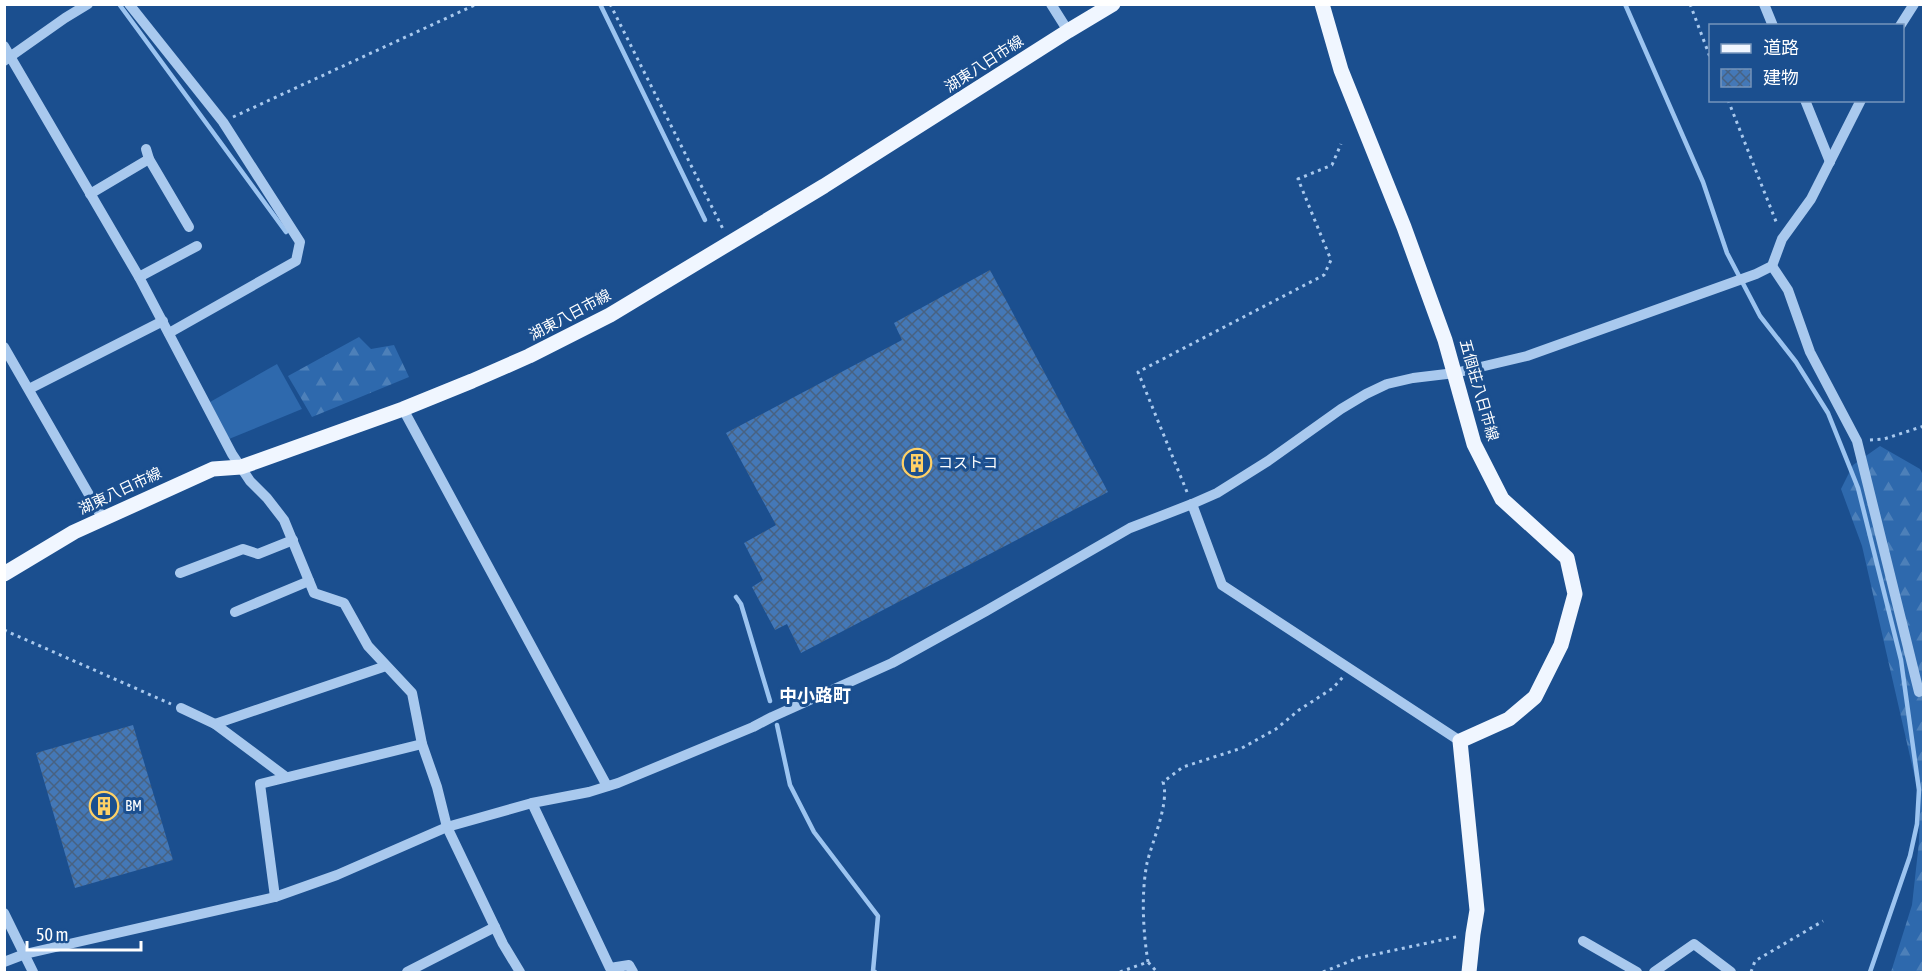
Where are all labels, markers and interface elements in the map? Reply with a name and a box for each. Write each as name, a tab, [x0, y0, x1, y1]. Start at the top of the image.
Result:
legend	[1709, 24, 1904, 102]
street label: 湖東八日市線	[941, 32, 1026, 95]
text: 道路	[1763, 37, 1799, 58]
text: 建物	[1763, 67, 1799, 88]
street label: 湖東八日市線	[526, 286, 613, 343]
street label: 五個荘八日市線	[1457, 337, 1502, 443]
building icon: コストコ	[901, 447, 933, 479]
place label: コストコ	[938, 454, 998, 471]
street label: 湖東八日市線	[75, 464, 164, 517]
district label: 中小路町	[779, 685, 851, 706]
building icon: BM	[88, 790, 120, 822]
place label: BM	[125, 797, 142, 814]
scale bar	[27, 914, 141, 952]
text: 50 m	[36, 924, 68, 945]

